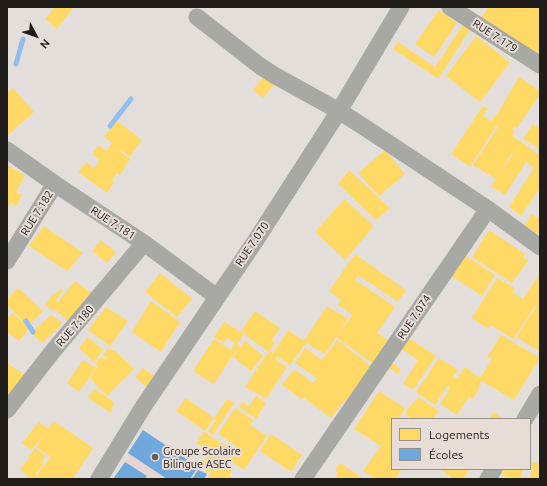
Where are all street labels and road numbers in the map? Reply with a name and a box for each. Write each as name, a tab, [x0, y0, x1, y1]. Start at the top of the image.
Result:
street label: RUE 7.179	[470, 17, 520, 55]
street label: RUE 7.182	[18, 188, 56, 238]
street label: RUE 7.181	[88, 204, 138, 242]
street label: RUE 7.070	[232, 219, 272, 269]
street label: RUE 7.074	[394, 292, 434, 342]
street label: RUE 7.180	[53, 303, 97, 349]

